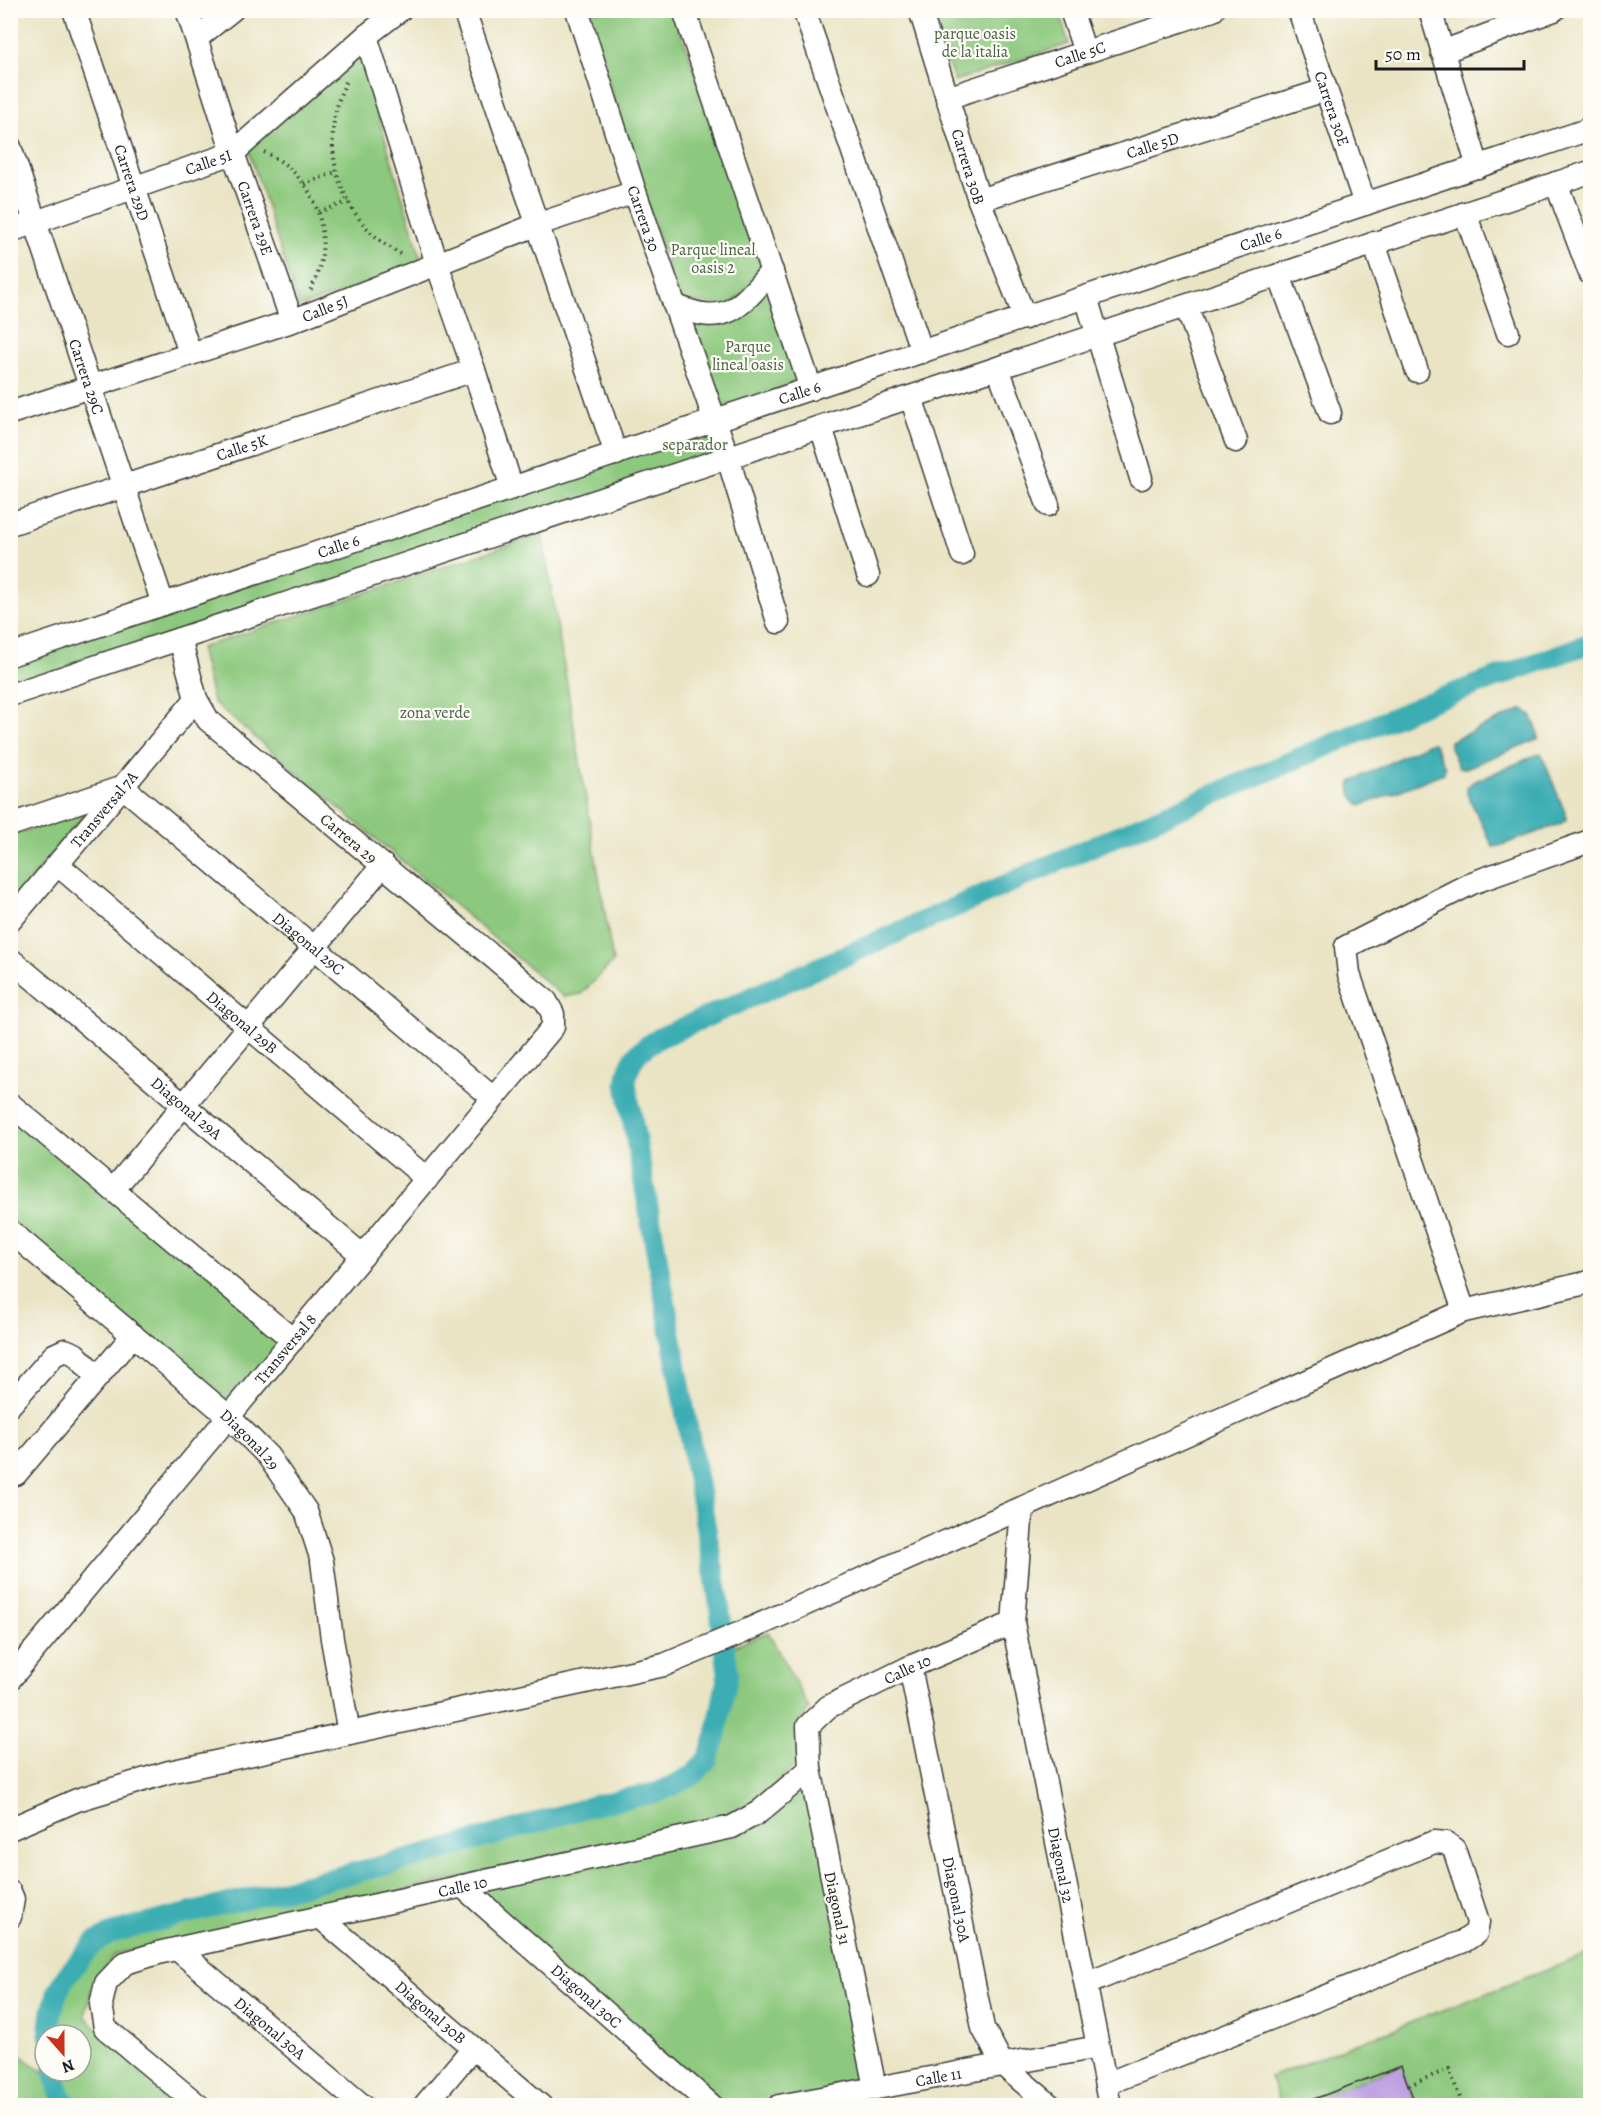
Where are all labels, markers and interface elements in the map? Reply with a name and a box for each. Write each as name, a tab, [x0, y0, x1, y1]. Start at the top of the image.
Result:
park label: parque oasis de la italia	[934, 23, 1016, 63]
scale bar	[1376, 33, 1524, 71]
street label: Calle 5C	[1052, 36, 1109, 74]
text: 50 m	[1385, 42, 1421, 66]
street label: Carrera 30E	[1309, 68, 1355, 149]
street label: Carrera 30B	[946, 126, 990, 207]
street label: Calle 5D	[1124, 127, 1182, 164]
street label: Carrera 29D	[108, 142, 155, 224]
street label: Calle 5I	[182, 144, 235, 181]
street label: Carrera 29E	[232, 178, 278, 259]
street label: Carrera 30	[622, 183, 665, 255]
street label: Calle 6	[1237, 222, 1285, 257]
park label: Parque lineal oasis 2	[671, 239, 756, 279]
street label: Calle 5J	[299, 290, 352, 328]
street label: Carrera 29C	[63, 336, 109, 417]
park label: Parque lineal oasis	[712, 336, 784, 376]
street label: Calle 6	[776, 376, 824, 410]
street label: Calle 5K	[213, 429, 270, 467]
park label: separador	[662, 434, 728, 456]
street label: Calle 6	[315, 529, 363, 564]
park label: zona verde	[400, 702, 470, 724]
street label: Transversal 7A	[66, 766, 144, 853]
street label: Carrera 29	[315, 808, 382, 869]
street label: Diagonal 29C	[268, 907, 349, 981]
street label: Diagonal 29B	[201, 986, 282, 1059]
street label: Diagonal 29A	[146, 1072, 227, 1145]
street label: Transversal 8	[250, 1309, 322, 1389]
street label: Diagonal 29	[215, 1404, 284, 1475]
street label: Calle 10	[880, 1649, 934, 1690]
street label: Diagonal 32	[1042, 1825, 1079, 1905]
street label: Diagonal 30A	[937, 1855, 976, 1945]
street label: Diagonal 31	[819, 1869, 856, 1948]
street label: Calle 10	[436, 1871, 489, 1903]
street label: Diagonal 30C	[546, 1959, 626, 2034]
street label: Diagonal 30B	[390, 1976, 471, 2049]
street label: Diagonal 30A	[229, 1992, 310, 2065]
north arrow	[33, 2023, 93, 2083]
text: N	[58, 2054, 77, 2079]
street label: Calle 11	[914, 2062, 964, 2093]

